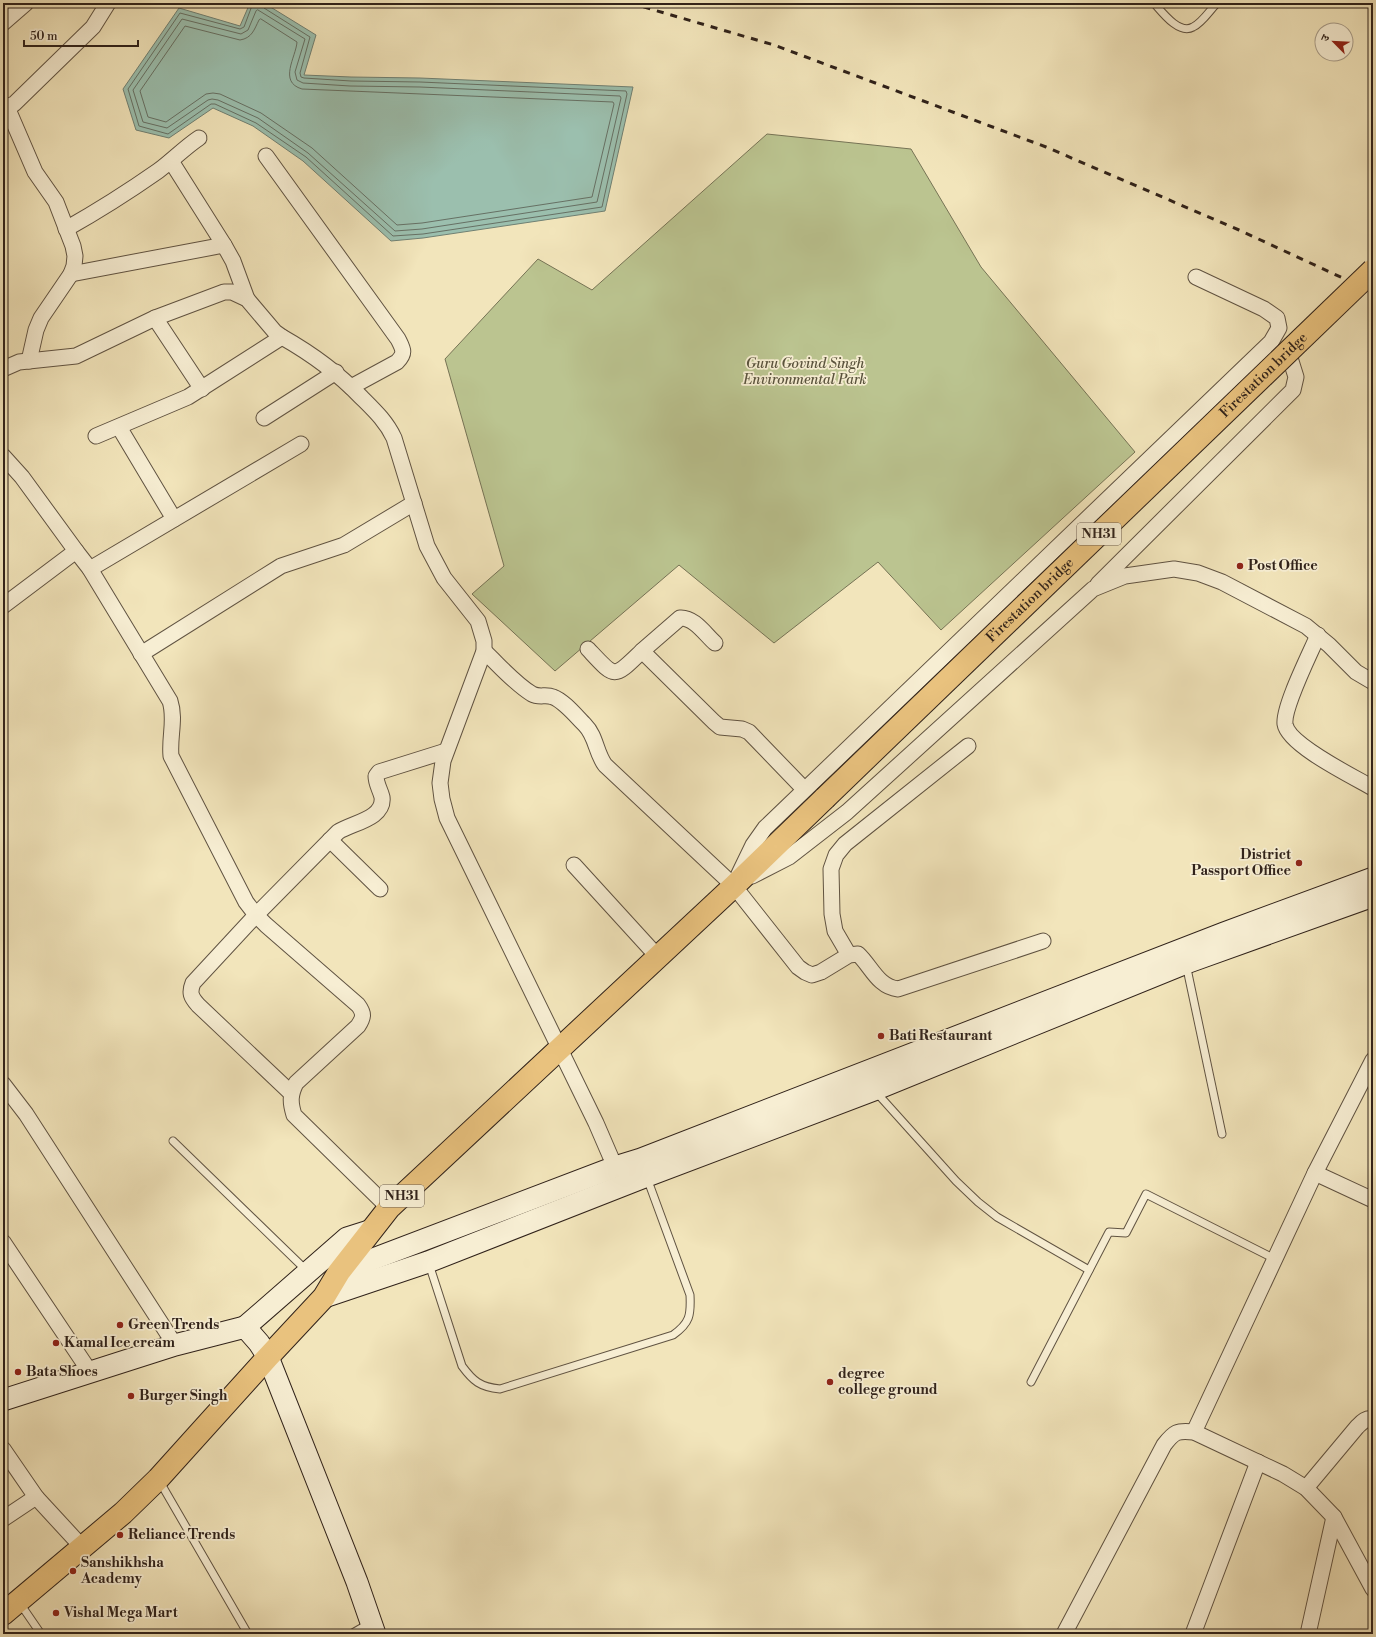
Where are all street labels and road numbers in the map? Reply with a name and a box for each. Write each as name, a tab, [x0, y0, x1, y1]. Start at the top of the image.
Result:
street label: Firestation bridge	[1216, 329, 1311, 422]
road number: NH31	[1077, 523, 1121, 545]
street label: Firestation bridge	[983, 554, 1078, 647]
road number: NH31	[380, 1185, 424, 1207]

